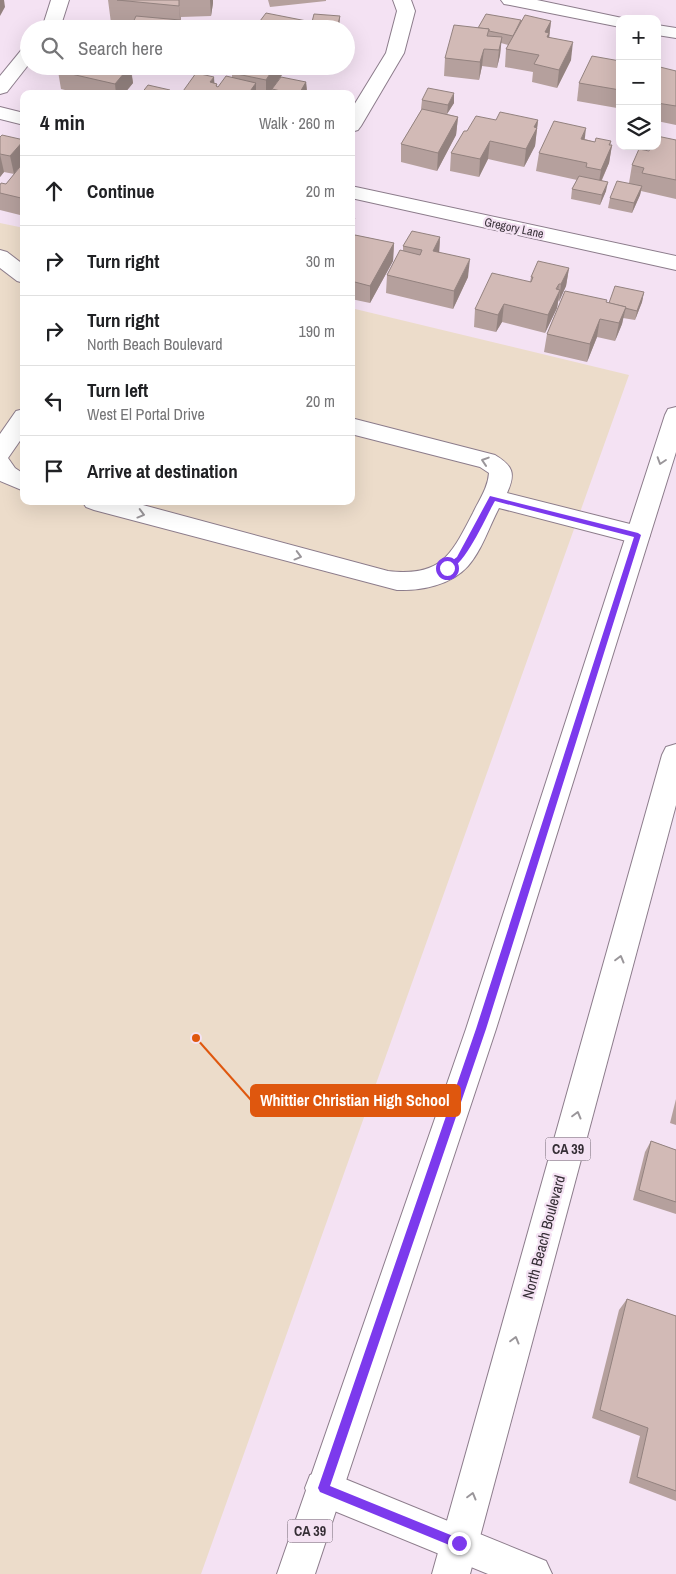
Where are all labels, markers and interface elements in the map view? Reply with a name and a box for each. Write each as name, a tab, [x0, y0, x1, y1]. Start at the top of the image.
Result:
map controls	[616, 15, 661, 150]
button: +	[616, 15, 661, 60]
search box	[20, 20, 355, 75]
icon: search	[38, 34, 66, 62]
text: Search here	[78, 35, 163, 61]
button: −	[616, 60, 661, 105]
button: layers	[616, 105, 661, 150]
text: 4 min	[40, 108, 85, 137]
text: Walk · 260 m	[259, 112, 335, 134]
icon: ahead	[40, 177, 68, 205]
text: Continue	[87, 178, 155, 204]
text: 20 m	[306, 180, 335, 202]
street label: Gregory Lane	[483, 214, 545, 242]
icon: right	[40, 247, 68, 275]
text: Turn right	[87, 248, 159, 274]
text: 30 m	[306, 250, 335, 272]
text: Turn right	[87, 307, 159, 333]
icon: right	[40, 317, 68, 345]
text: 190 m	[299, 320, 335, 342]
text: North Beach Boulevard	[87, 333, 223, 355]
text: Turn left	[87, 377, 148, 403]
icon: left	[40, 387, 68, 415]
text: 20 m	[306, 390, 335, 412]
text: West El Portal Drive	[87, 403, 205, 425]
icon: arrive	[40, 457, 68, 485]
one-way arrow	[481, 457, 489, 467]
one-way arrow	[657, 457, 667, 465]
text: Arrive at destination	[87, 458, 238, 484]
one-way arrow	[136, 508, 145, 519]
one-way arrow	[293, 550, 301, 560]
route start	[436, 557, 459, 580]
one-way arrow	[614, 954, 625, 963]
callout: Whittier Christian High School	[251, 1085, 460, 1116]
text: Whittier Christian High School	[260, 1089, 450, 1111]
one-way arrow	[571, 1111, 582, 1120]
road number: CA 39	[546, 1138, 590, 1160]
street label: North Beach Boulevard	[517, 1173, 570, 1301]
one-way arrow	[510, 1336, 520, 1344]
one-way arrow	[467, 1493, 477, 1501]
road number: CA 39	[288, 1520, 332, 1542]
route end	[448, 1532, 471, 1555]

